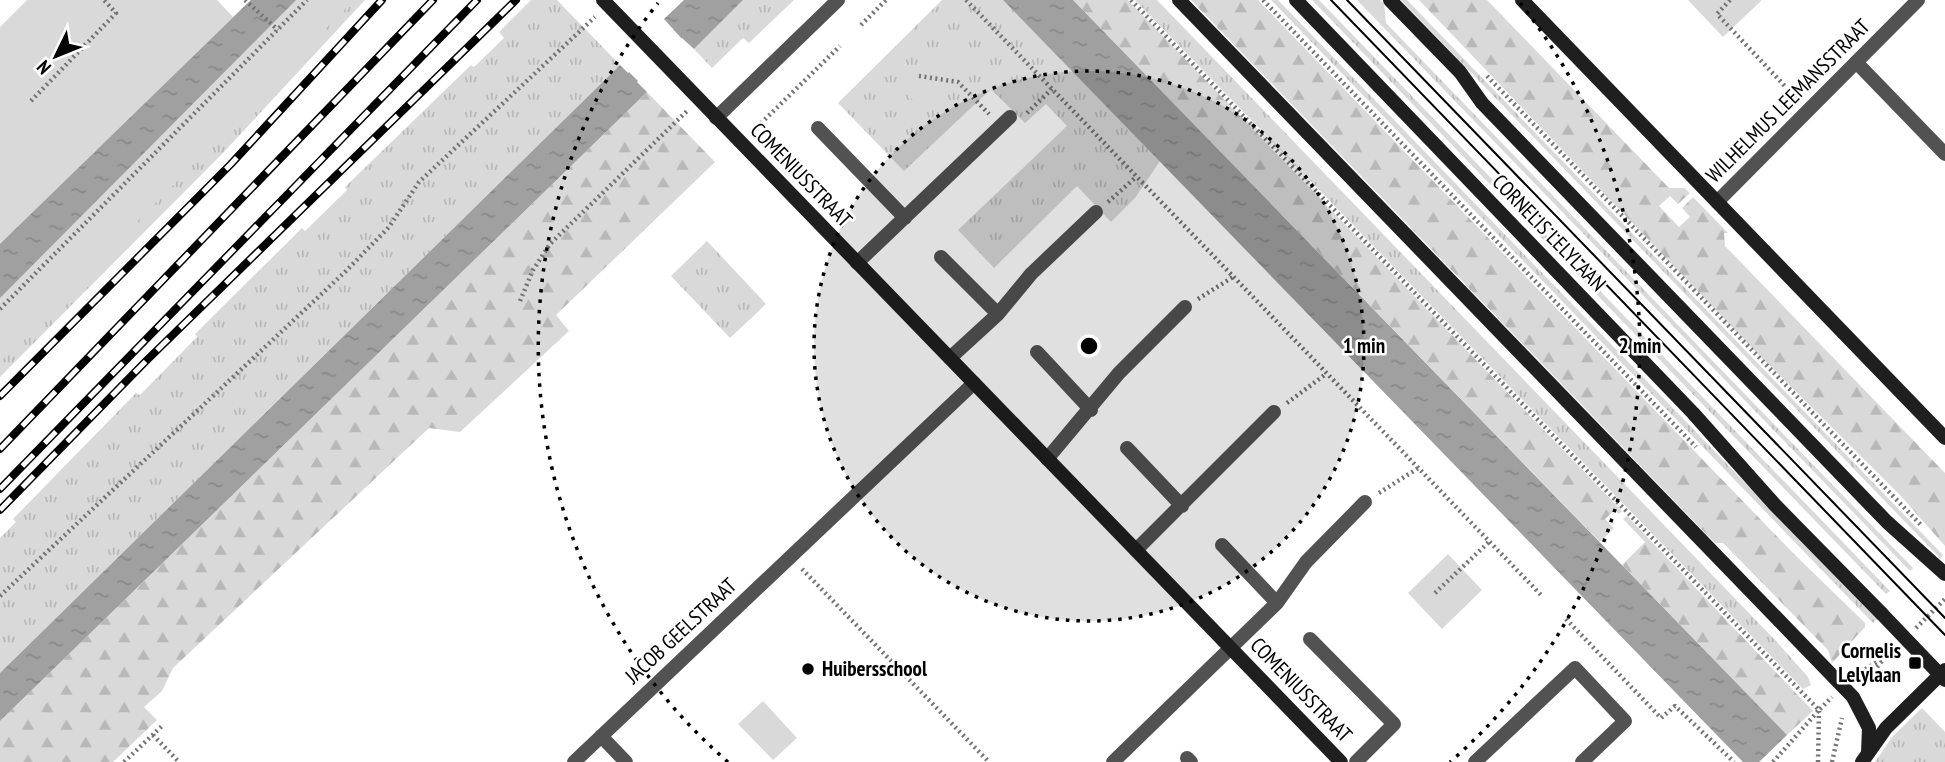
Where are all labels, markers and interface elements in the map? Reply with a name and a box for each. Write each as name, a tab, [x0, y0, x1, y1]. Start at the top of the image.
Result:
street label: WILHELMUS LEEMANSSTRAAT	[1700, 13, 1876, 188]
north arrow	[21, 21, 91, 91]
text: N	[31, 56, 56, 80]
street label: COMENIUSSTRAAT	[745, 117, 858, 233]
street label: CORNELIS LELYLAAN	[1487, 169, 1612, 297]
text: 1 min	[1343, 332, 1385, 359]
text: 2 min	[1619, 332, 1661, 359]
centre of rings	[1077, 334, 1101, 358]
street label: JACOB GEELSTRAAT	[619, 572, 743, 690]
street label: COMENIUSSTRAAT	[1245, 632, 1358, 748]
place label: Cornelis Lelylaan	[1838, 637, 1901, 688]
place label: Huibersschool	[822, 655, 928, 682]
marker: Cornelis Lelylaan	[1907, 655, 1923, 671]
marker: Huibersschool	[800, 661, 816, 677]

